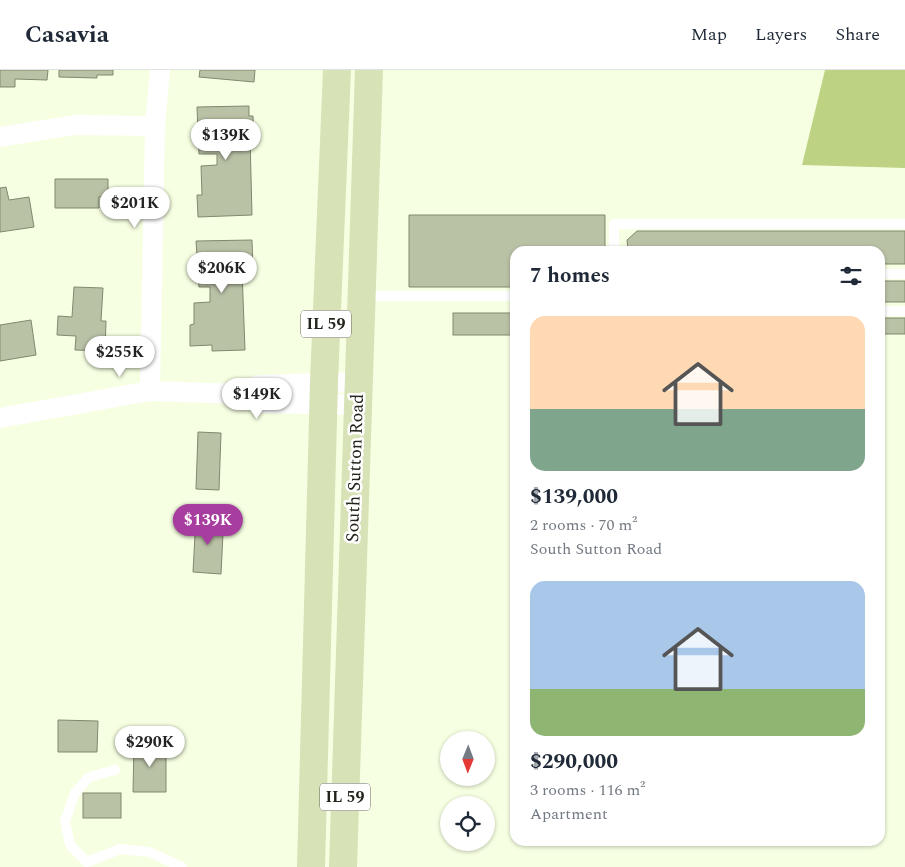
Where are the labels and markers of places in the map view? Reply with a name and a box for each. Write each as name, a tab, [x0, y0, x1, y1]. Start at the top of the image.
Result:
pin: $139K	[191, 118, 261, 161]
pin: $201K	[100, 186, 170, 229]
pin: $206K	[187, 252, 257, 294]
pin: $255K	[85, 336, 155, 378]
pin: $149K	[222, 378, 292, 420]
pin: $139K	[173, 504, 243, 546]
pin: $290K	[115, 726, 185, 768]

